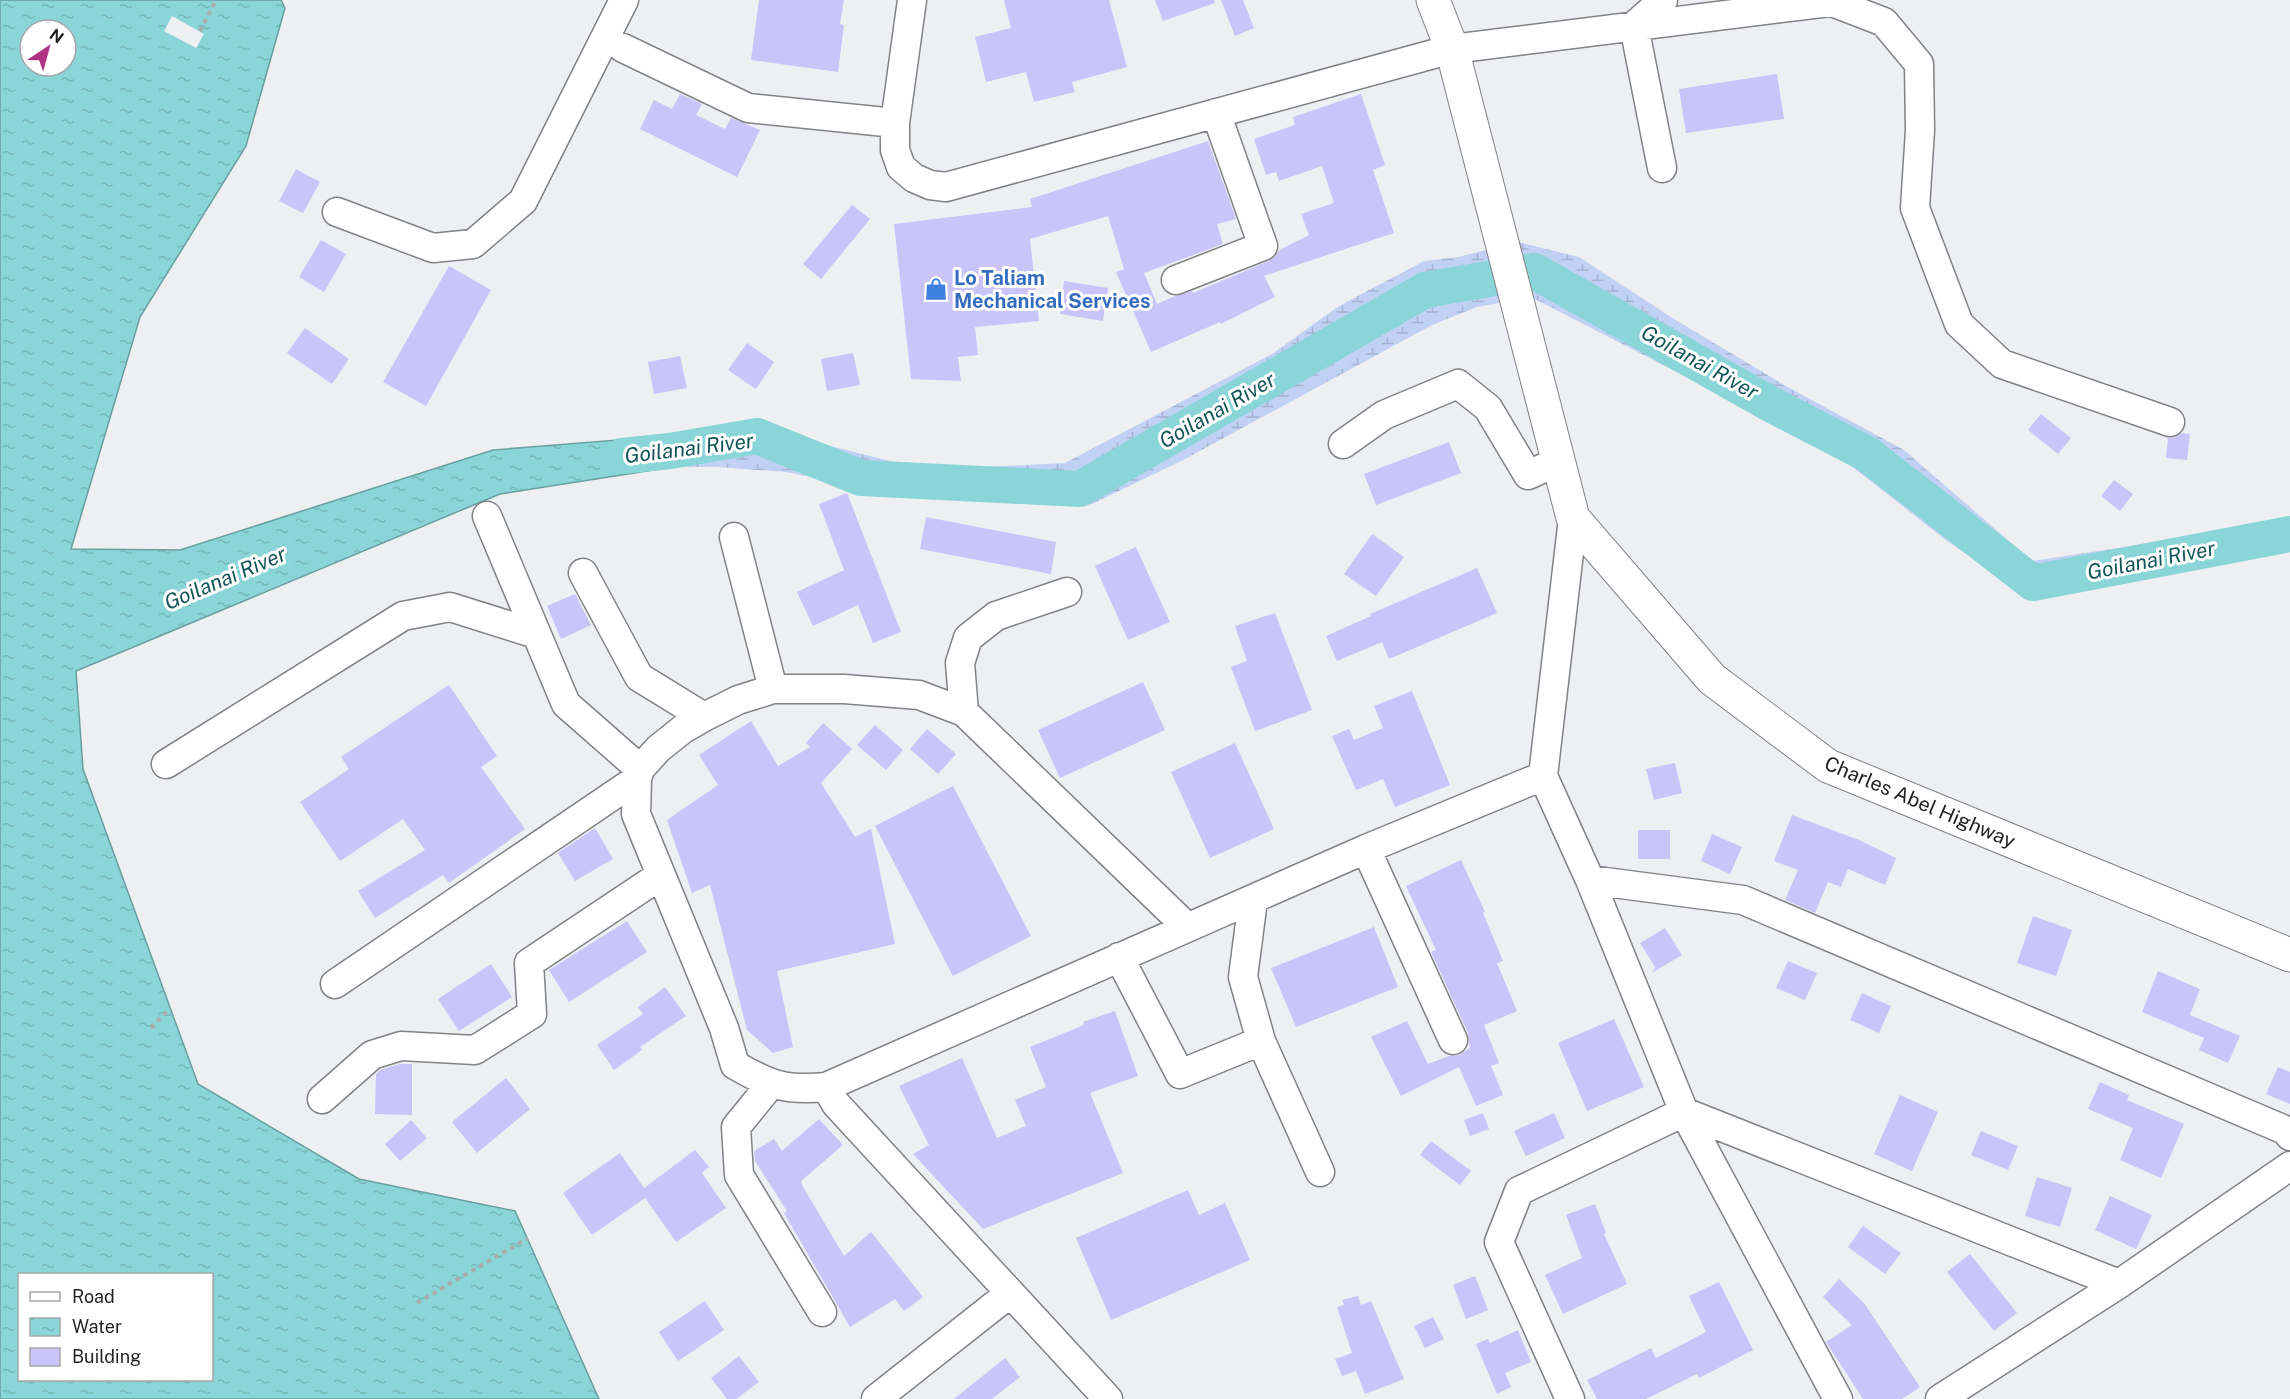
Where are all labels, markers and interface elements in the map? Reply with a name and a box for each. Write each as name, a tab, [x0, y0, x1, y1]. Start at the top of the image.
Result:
north arrow	[18, 18, 78, 78]
text: N	[46, 25, 67, 48]
place label: Lo Taliam Mechanical Services	[954, 266, 1151, 313]
shop icon: Lo Taliam Mechanical Services	[923, 276, 949, 302]
water label: Goilanai River	[1637, 320, 1764, 405]
water label: Goilanai River	[1154, 366, 1280, 453]
water label: Goilanai River	[623, 428, 756, 468]
water label: Goilanai River	[2085, 535, 2218, 585]
water label: Goilanai River	[160, 541, 291, 615]
street label: Charles Abel Highway	[1821, 751, 2019, 853]
legend	[18, 1273, 213, 1381]
text: Road	[72, 1286, 115, 1307]
text: Water	[72, 1316, 122, 1337]
text: Building	[72, 1346, 141, 1367]

